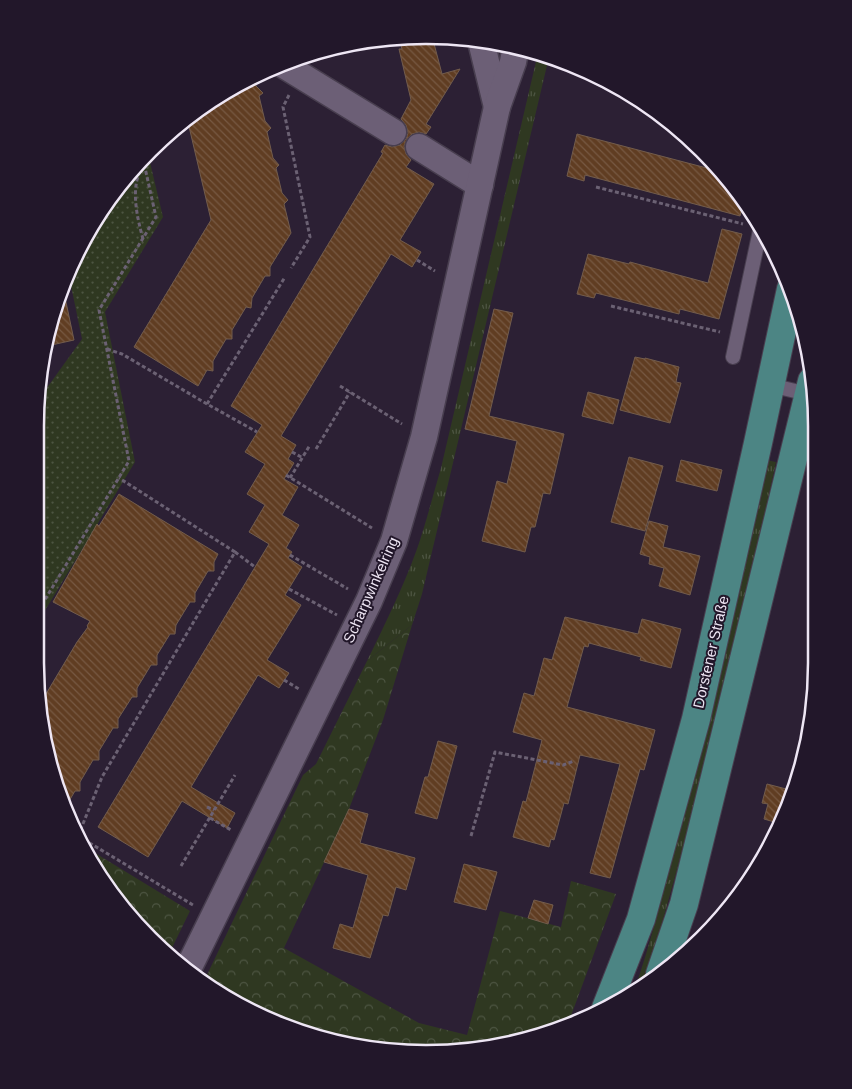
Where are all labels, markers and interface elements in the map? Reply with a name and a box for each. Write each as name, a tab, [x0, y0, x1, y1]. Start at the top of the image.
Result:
street label: Scharpwinkelring	[340, 534, 402, 645]
street label: Dorstener Straße	[689, 594, 732, 710]

